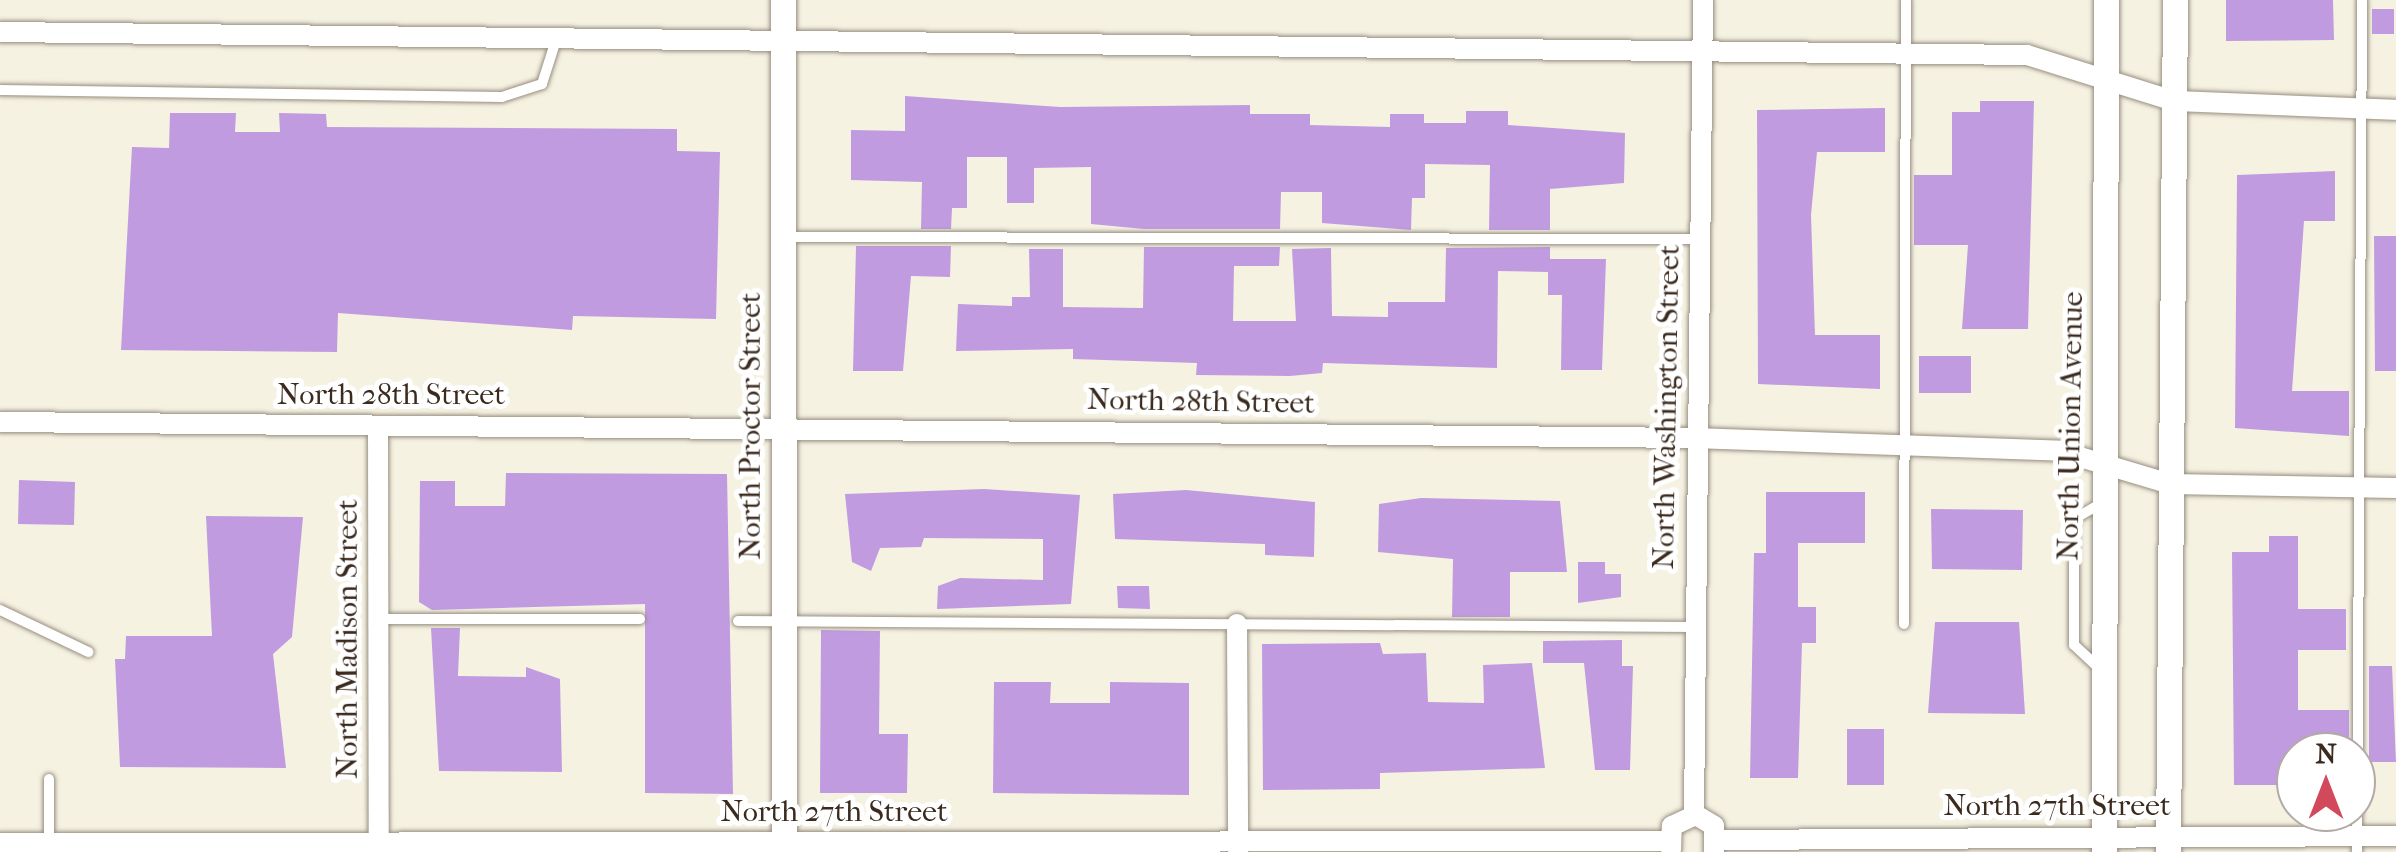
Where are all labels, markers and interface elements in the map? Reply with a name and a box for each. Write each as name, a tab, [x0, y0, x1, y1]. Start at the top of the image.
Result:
street label: North Washington Street	[1646, 244, 1688, 570]
street label: North Union Avenue	[2051, 291, 2091, 561]
street label: North Proctor Street	[733, 292, 769, 560]
street label: North 28th Street	[277, 377, 505, 413]
street label: North 28th Street	[1087, 382, 1315, 422]
street label: North Madison Street	[330, 499, 366, 779]
north arrow	[2276, 732, 2376, 832]
text: N	[2315, 737, 2337, 770]
street label: North 27th Street	[1943, 788, 2171, 824]
street label: North 27th Street	[720, 794, 948, 830]

